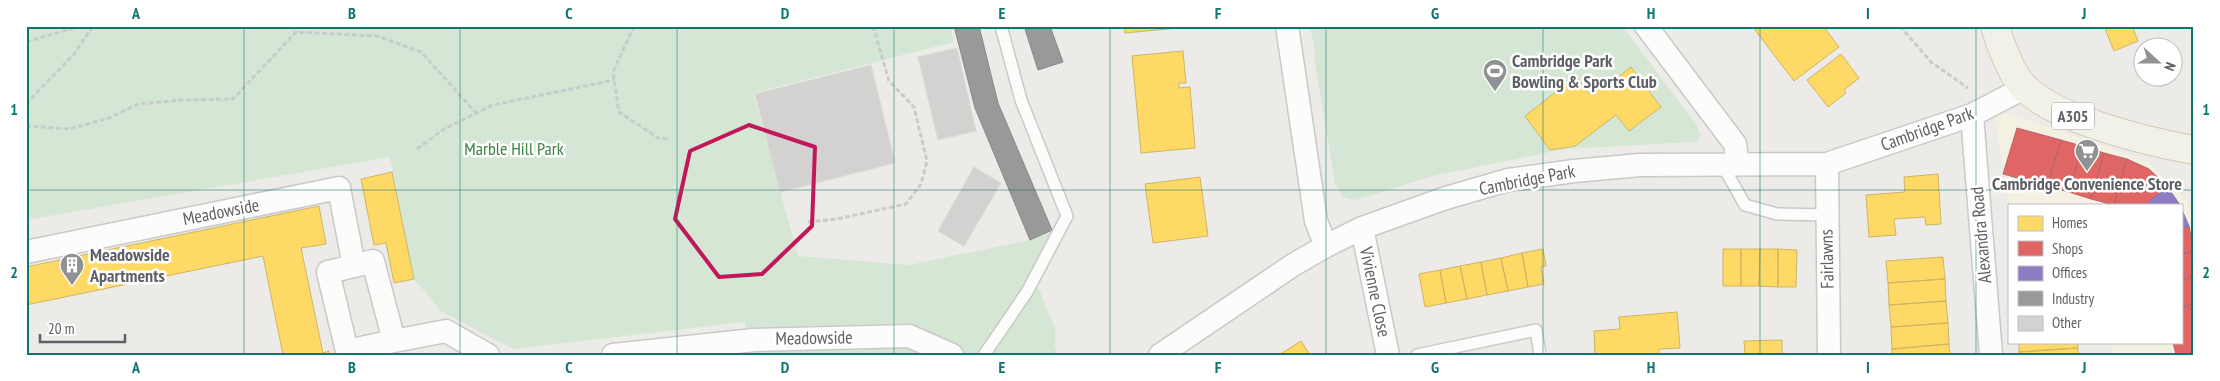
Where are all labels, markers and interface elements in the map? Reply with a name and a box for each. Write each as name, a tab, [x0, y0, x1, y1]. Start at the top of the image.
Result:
text: A	[131, 3, 141, 23]
text: B	[348, 3, 356, 23]
text: C	[565, 3, 573, 23]
text: D	[781, 3, 790, 23]
text: E	[999, 3, 1006, 23]
text: F	[1215, 3, 1222, 23]
text: G	[1431, 3, 1439, 23]
text: H	[1647, 3, 1655, 23]
text: I	[1866, 3, 1870, 23]
text: J	[2081, 3, 2086, 23]
north arrow	[2132, 38, 2182, 88]
place label: Cambridge Park Bowling & Sports Club	[1512, 49, 1657, 93]
sports icon: Cambridge Park Bowling & Sports Club	[1482, 58, 1508, 92]
text: N	[2160, 60, 2180, 73]
text: 1	[10, 99, 18, 119]
text: 1	[2202, 99, 2210, 119]
street label: Cambridge Park	[1877, 101, 1976, 156]
road number: A305	[2052, 102, 2094, 130]
park label: Marble Hill Park	[464, 137, 564, 160]
supermarket icon: Cambridge Convenience Store	[2074, 138, 2100, 172]
street label: Cambridge Park	[1477, 159, 1577, 200]
place label: Cambridge Convenience Store	[1992, 172, 2182, 195]
street label: Alexandra Road	[1965, 186, 1996, 284]
street label: Meadowside	[181, 193, 261, 230]
legend	[2008, 204, 2182, 344]
text: Homes	[2052, 213, 2088, 232]
street label: Fairlawns	[1814, 229, 1839, 289]
text: Shops	[2052, 239, 2083, 258]
place label: Meadowside Apartments	[89, 243, 170, 287]
street label: Vivienne Close	[1355, 244, 1396, 339]
building icon: Meadowside Apartments	[59, 252, 85, 286]
text: 2	[10, 262, 18, 282]
text: 2	[2202, 262, 2210, 282]
text: Offices	[2052, 263, 2087, 282]
text: Industry	[2052, 289, 2094, 308]
scale bar	[40, 311, 125, 343]
text: Other	[2052, 313, 2082, 332]
text: 20 m	[48, 319, 74, 338]
street label: Meadowside	[775, 325, 853, 350]
text: A	[131, 357, 141, 377]
text: B	[348, 357, 356, 377]
text: C	[565, 357, 573, 377]
text: D	[781, 357, 790, 377]
text: E	[999, 357, 1006, 377]
text: F	[1215, 357, 1222, 377]
text: G	[1431, 357, 1439, 377]
text: H	[1647, 357, 1655, 377]
text: I	[1866, 357, 1870, 377]
text: J	[2081, 357, 2086, 377]

